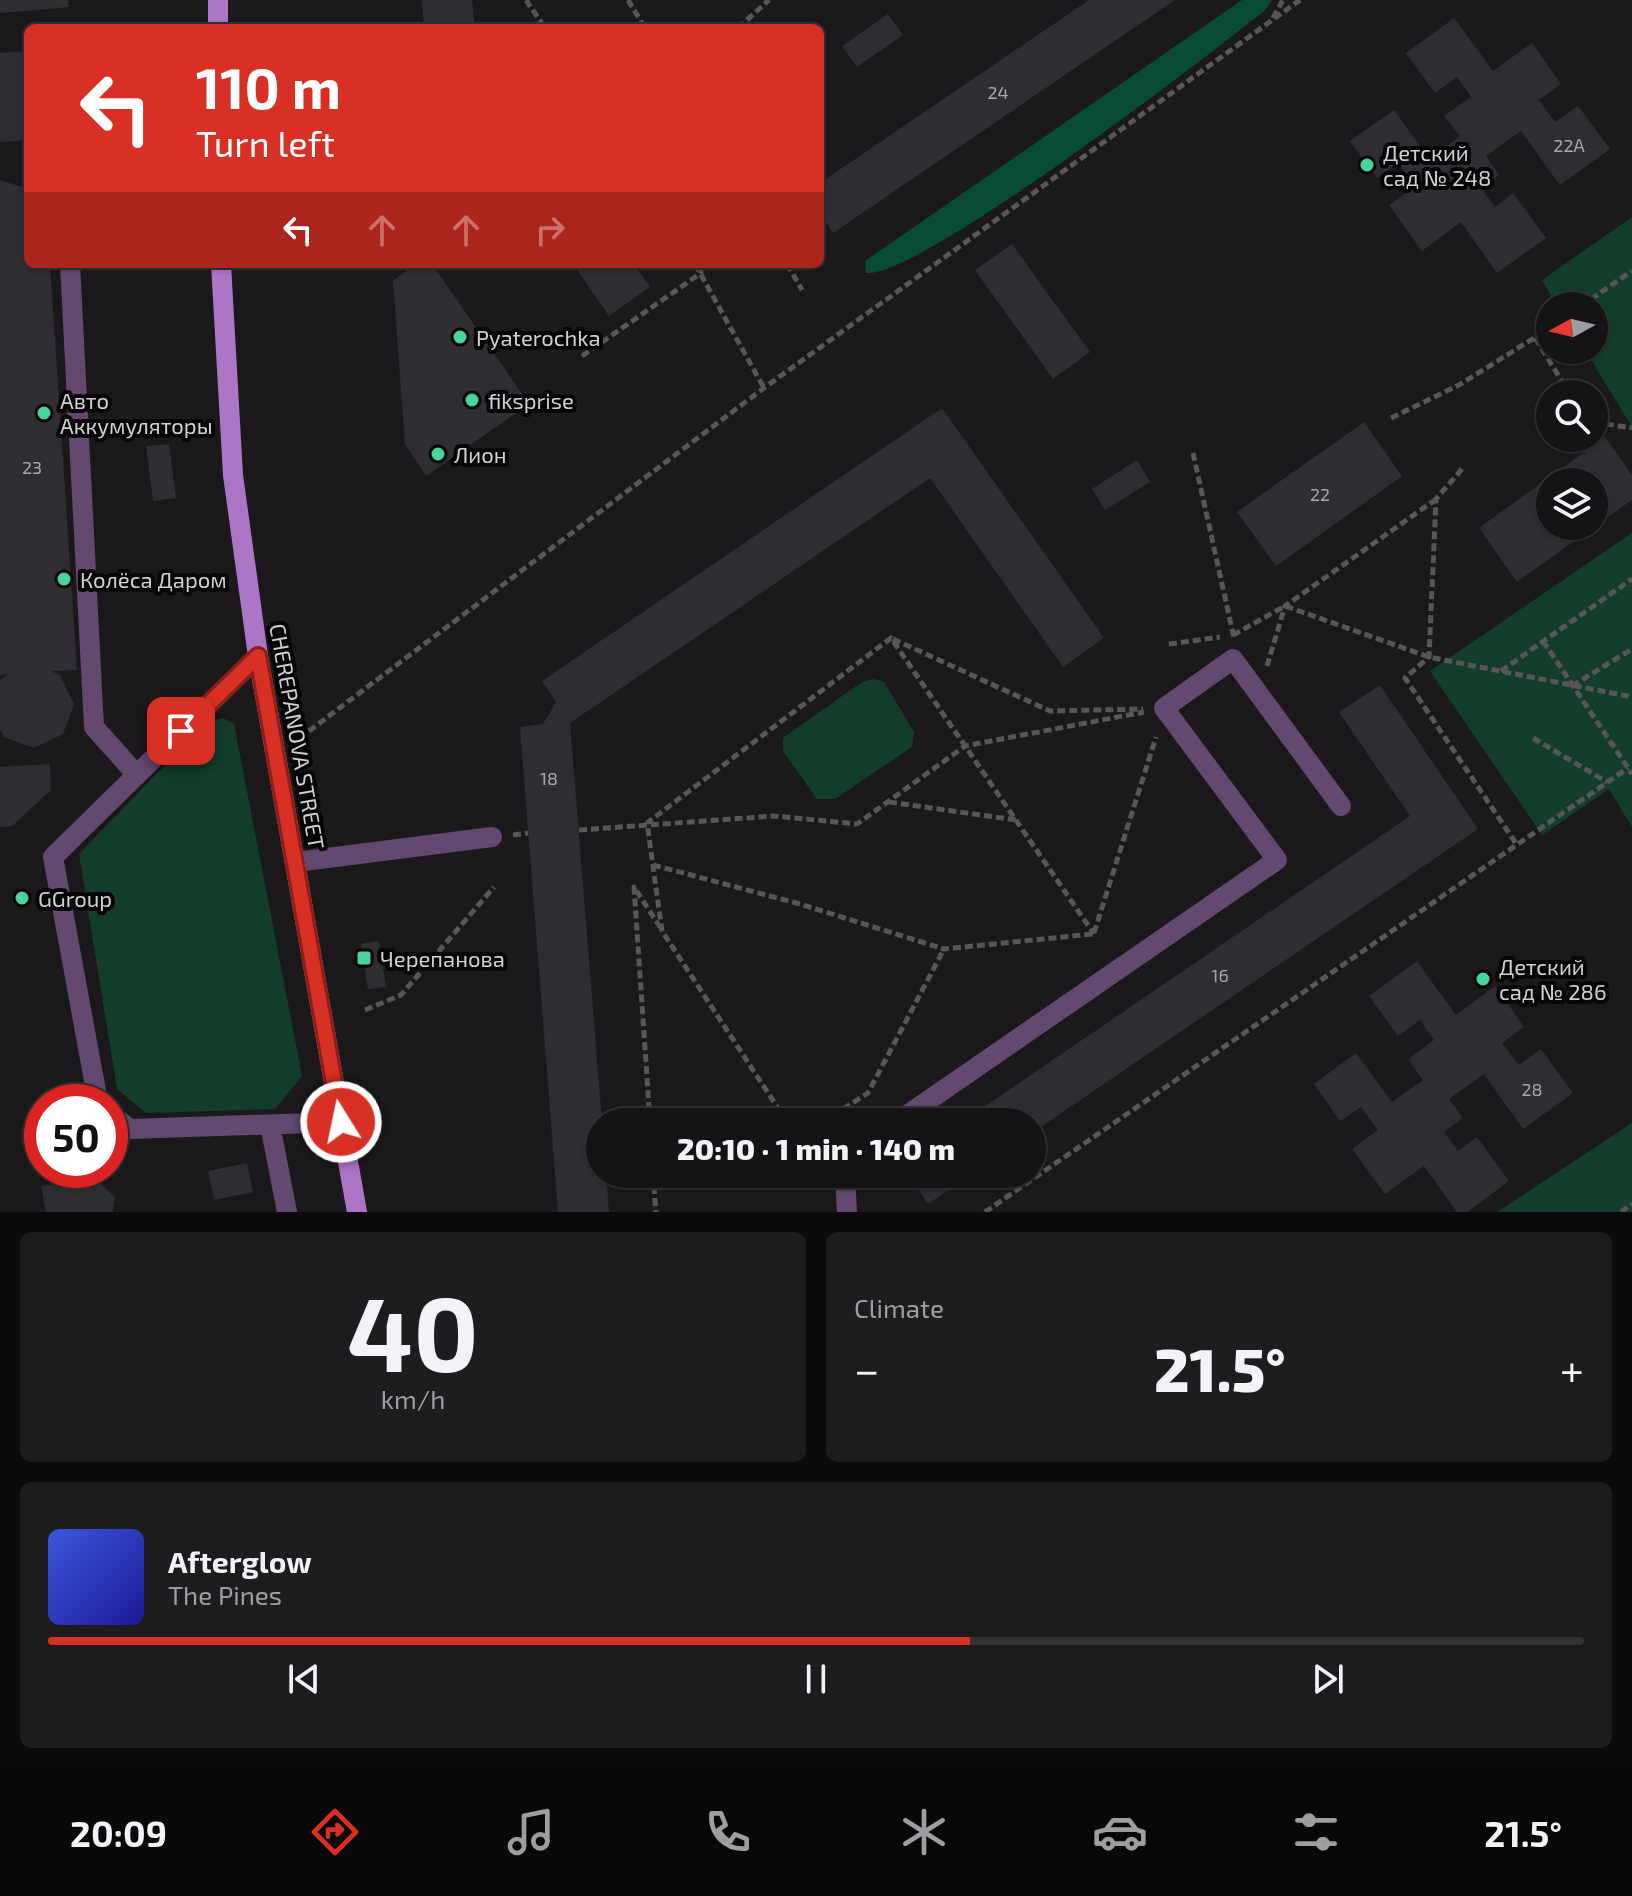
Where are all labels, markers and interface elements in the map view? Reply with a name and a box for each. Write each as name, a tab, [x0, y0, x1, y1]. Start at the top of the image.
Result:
text: 110 m	[196, 53, 341, 120]
icon: left	[64, 56, 168, 160]
house number: 24	[987, 81, 1009, 103]
text: Turn left	[196, 121, 335, 164]
house number: 22А	[1553, 134, 1586, 156]
place label: Детский сад № 248	[1383, 139, 1491, 190]
marker: Детский сад № 248	[1358, 156, 1376, 174]
icon: left	[276, 208, 320, 252]
icon: ahead	[360, 208, 404, 252]
icon: ahead	[444, 208, 488, 252]
icon: right	[528, 208, 572, 252]
north arrow	[1536, 292, 1608, 364]
map controls	[1536, 292, 1608, 540]
place label: Pyaterochka	[476, 324, 601, 350]
marker: Pyaterochka	[451, 328, 469, 346]
button: search	[1536, 380, 1608, 452]
place label: Авто Аккумуляторы	[60, 387, 213, 439]
place label: fiksprise	[488, 387, 574, 413]
marker: fiksprise	[463, 391, 481, 409]
marker: Авто Аккумуляторы	[35, 404, 53, 422]
place label: Лион	[454, 441, 507, 467]
marker: Лион	[429, 445, 447, 463]
house number: 23	[22, 456, 42, 478]
button: layers	[1536, 468, 1608, 540]
house number: 22	[1310, 483, 1330, 505]
place label: Колёса Даром	[80, 566, 227, 592]
marker: Колёса Даром	[55, 570, 73, 588]
street label: CHEREPANOVA STREET	[265, 621, 331, 851]
pin	[147, 697, 215, 765]
icon: arrive	[159, 709, 203, 753]
house number: 18	[540, 767, 558, 789]
place label: GGroup	[38, 885, 112, 911]
marker: GGroup	[13, 889, 31, 907]
place label: Черепанова	[380, 945, 505, 971]
marker: Черепанова	[355, 949, 373, 967]
place label: Детский сад № 286	[1499, 953, 1607, 1004]
house number: 16	[1211, 964, 1229, 986]
marker: Детский сад № 286	[1474, 970, 1492, 988]
house number: 28	[1521, 1078, 1543, 1100]
position arrow	[299, 1080, 383, 1164]
speed limit sign: 50	[24, 1084, 128, 1188]
text: 20:10 · 1 min · 140 m	[677, 1130, 955, 1166]
text: 40	[347, 1268, 479, 1393]
text: Climate	[854, 1292, 944, 1323]
text: 21.5°	[1154, 1332, 1285, 1404]
text: −	[854, 1342, 880, 1395]
text: +	[1560, 1342, 1584, 1395]
text: km/h	[381, 1383, 445, 1414]
text: Afterglow	[168, 1543, 312, 1579]
text: The Pines	[168, 1579, 282, 1610]
icon: previous	[282, 1657, 326, 1701]
icon: pause	[794, 1657, 838, 1701]
icon: next	[1306, 1657, 1350, 1701]
icon: directions	[307, 1804, 363, 1860]
icon: music	[503, 1804, 559, 1860]
icon: phone	[700, 1804, 756, 1860]
icon: climate	[896, 1804, 952, 1860]
icon: car	[1092, 1804, 1148, 1860]
icon: filters	[1288, 1804, 1344, 1860]
text: 20:09	[70, 1811, 167, 1854]
text: 21.5°	[1484, 1811, 1562, 1854]

